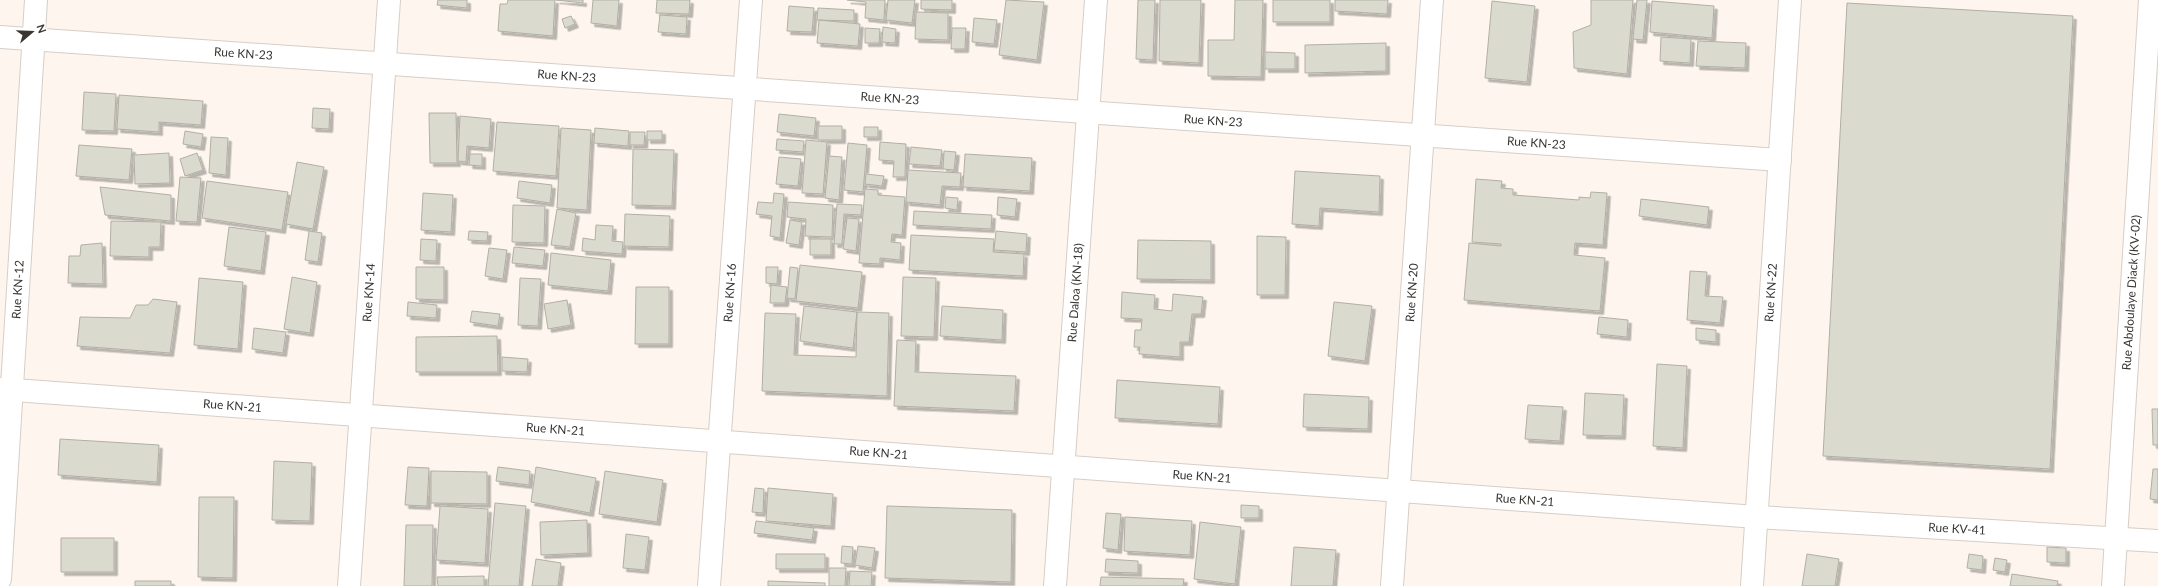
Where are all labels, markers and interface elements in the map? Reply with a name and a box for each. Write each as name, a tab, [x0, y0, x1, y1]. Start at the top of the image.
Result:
north arrow	[12, 12, 52, 52]
text: N	[34, 22, 49, 35]
street label: Rue KN-23	[214, 44, 273, 63]
street label: Rue KN-23	[537, 66, 597, 85]
street label: Rue KN-23	[860, 88, 920, 108]
street label: Rue KN-23	[1183, 111, 1243, 130]
street label: Rue KN-23	[1506, 133, 1566, 152]
street label: Rue Abdoulaye Diack (KV-02)	[2119, 214, 2143, 371]
street label: Rue Daloa (KN-18)	[1064, 243, 1086, 343]
street label: Rue KN-12	[8, 260, 27, 319]
street label: Rue KN-14	[359, 263, 378, 323]
street label: Rue KN-16	[720, 263, 739, 323]
street label: Rue KN-20	[1402, 263, 1421, 323]
street label: Rue KN-22	[1761, 263, 1780, 322]
street label: Rue KN-21	[202, 396, 262, 415]
street label: Rue KN-21	[526, 419, 586, 439]
street label: Rue KN-21	[849, 443, 909, 462]
street label: Rue KN-21	[1172, 466, 1232, 486]
street label: Rue KN-21	[1495, 490, 1555, 509]
street label: Rue KV-41	[1928, 519, 1986, 538]

